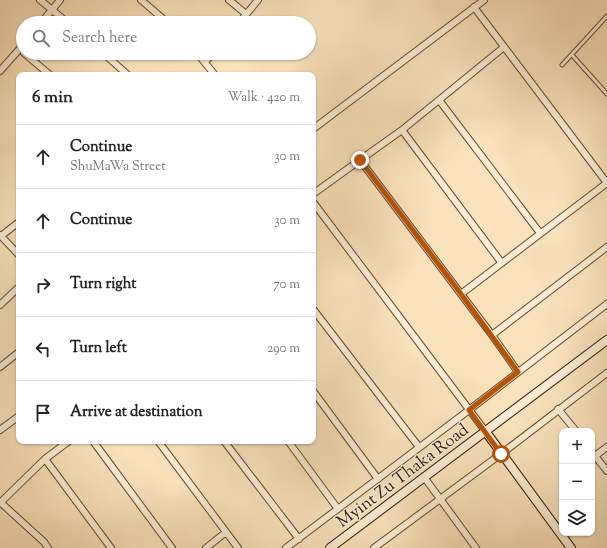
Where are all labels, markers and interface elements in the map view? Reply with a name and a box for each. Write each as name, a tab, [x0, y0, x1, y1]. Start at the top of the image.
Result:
search box	[16, 16, 316, 60]
icon: search	[30, 27, 52, 49]
text: Search here	[62, 28, 137, 49]
text: 6 min	[32, 86, 73, 110]
text: Walk · 420 m	[228, 89, 300, 107]
text: Continue	[70, 137, 132, 158]
icon: ahead	[32, 146, 54, 168]
text: 30 m	[274, 148, 300, 166]
route end	[351, 151, 369, 169]
text: ShuMaWa Street	[70, 158, 166, 176]
icon: ahead	[32, 210, 54, 232]
text: Continue	[70, 210, 132, 231]
text: 30 m	[274, 212, 300, 230]
icon: right	[32, 274, 54, 296]
text: Turn right	[70, 274, 136, 295]
text: 70 m	[273, 276, 300, 294]
icon: left	[32, 338, 54, 360]
text: Turn left	[70, 338, 127, 359]
text: 290 m	[267, 340, 300, 358]
icon: arrive	[32, 402, 54, 424]
text: Arrive at destination	[70, 402, 203, 423]
street label: Myint Zu Thaka Road	[332, 419, 474, 534]
map controls	[559, 428, 595, 536]
button: +	[559, 428, 595, 464]
route start	[492, 445, 510, 463]
button: −	[559, 464, 595, 500]
button: layers	[559, 500, 595, 536]

